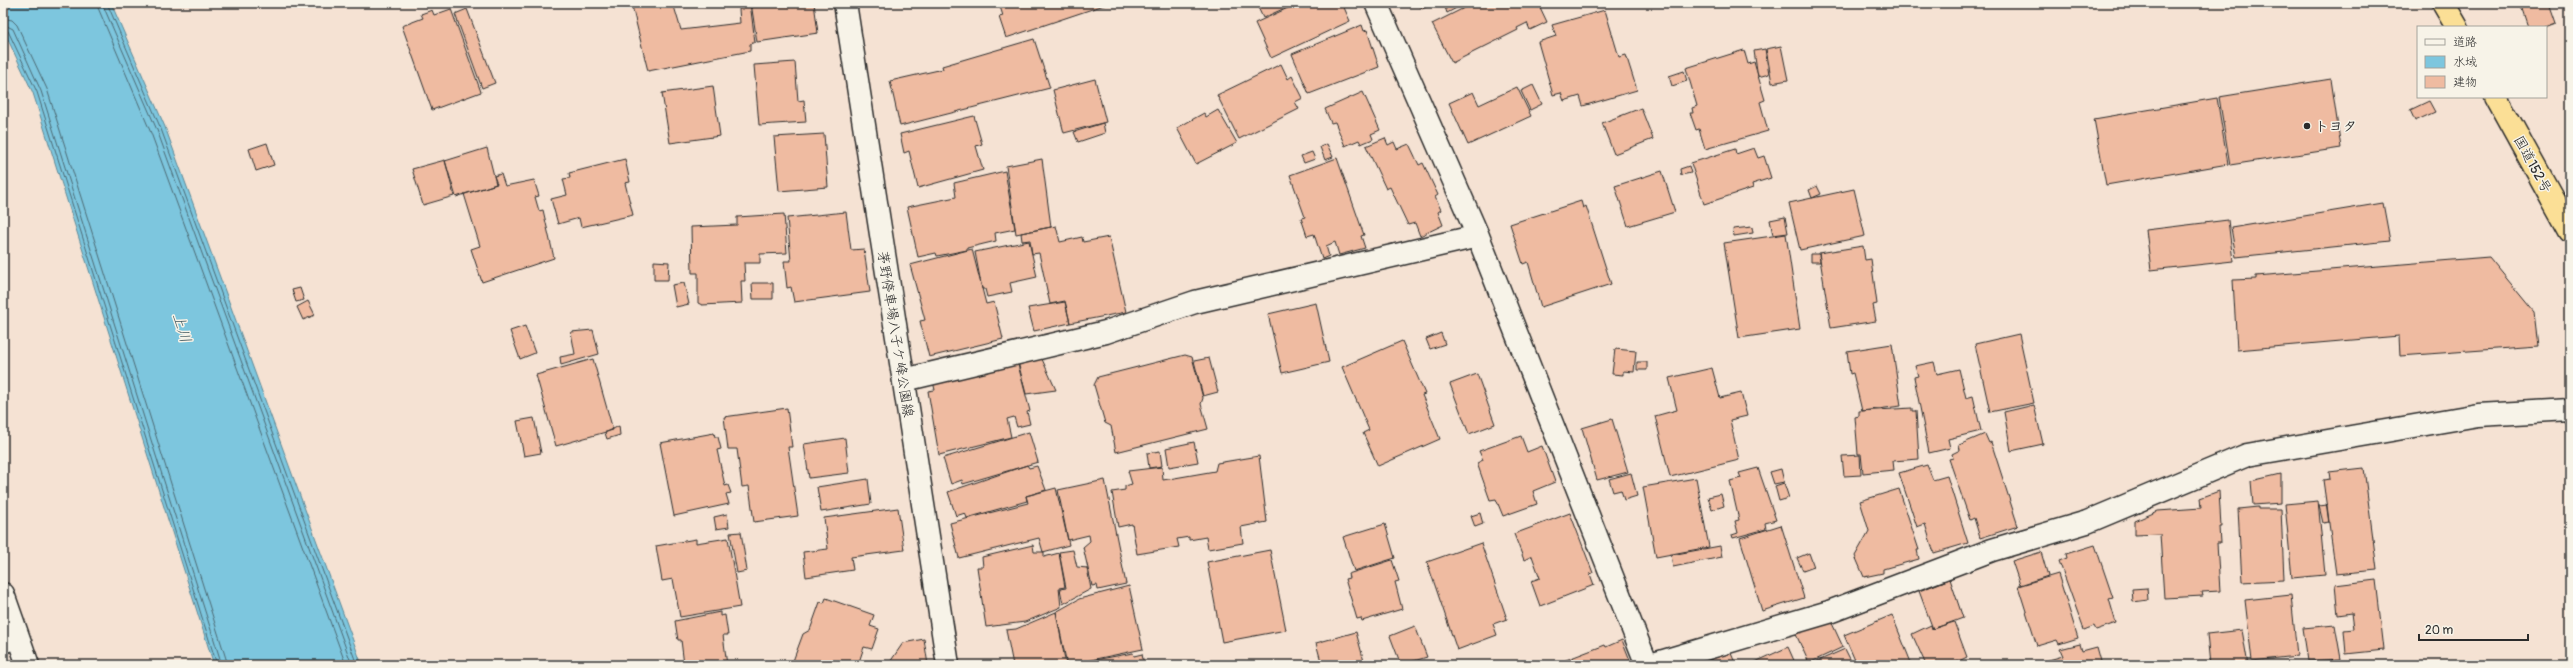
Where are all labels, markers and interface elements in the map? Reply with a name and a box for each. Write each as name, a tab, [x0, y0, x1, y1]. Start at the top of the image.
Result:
legend	[2417, 26, 2547, 98]
text: 道路	[2453, 35, 2477, 50]
text: 水域	[2453, 55, 2477, 70]
text: 建物	[2453, 75, 2477, 90]
place label: トヨタ	[2315, 118, 2357, 135]
marker: トヨタ	[2302, 121, 2312, 131]
street label: 国道152号	[2510, 133, 2555, 196]
street label: 茅野停車場八子ケ峰公園線	[874, 250, 917, 418]
water label: 上川	[168, 311, 195, 345]
scale bar	[2419, 616, 2528, 642]
text: 20 m	[2425, 623, 2454, 638]

